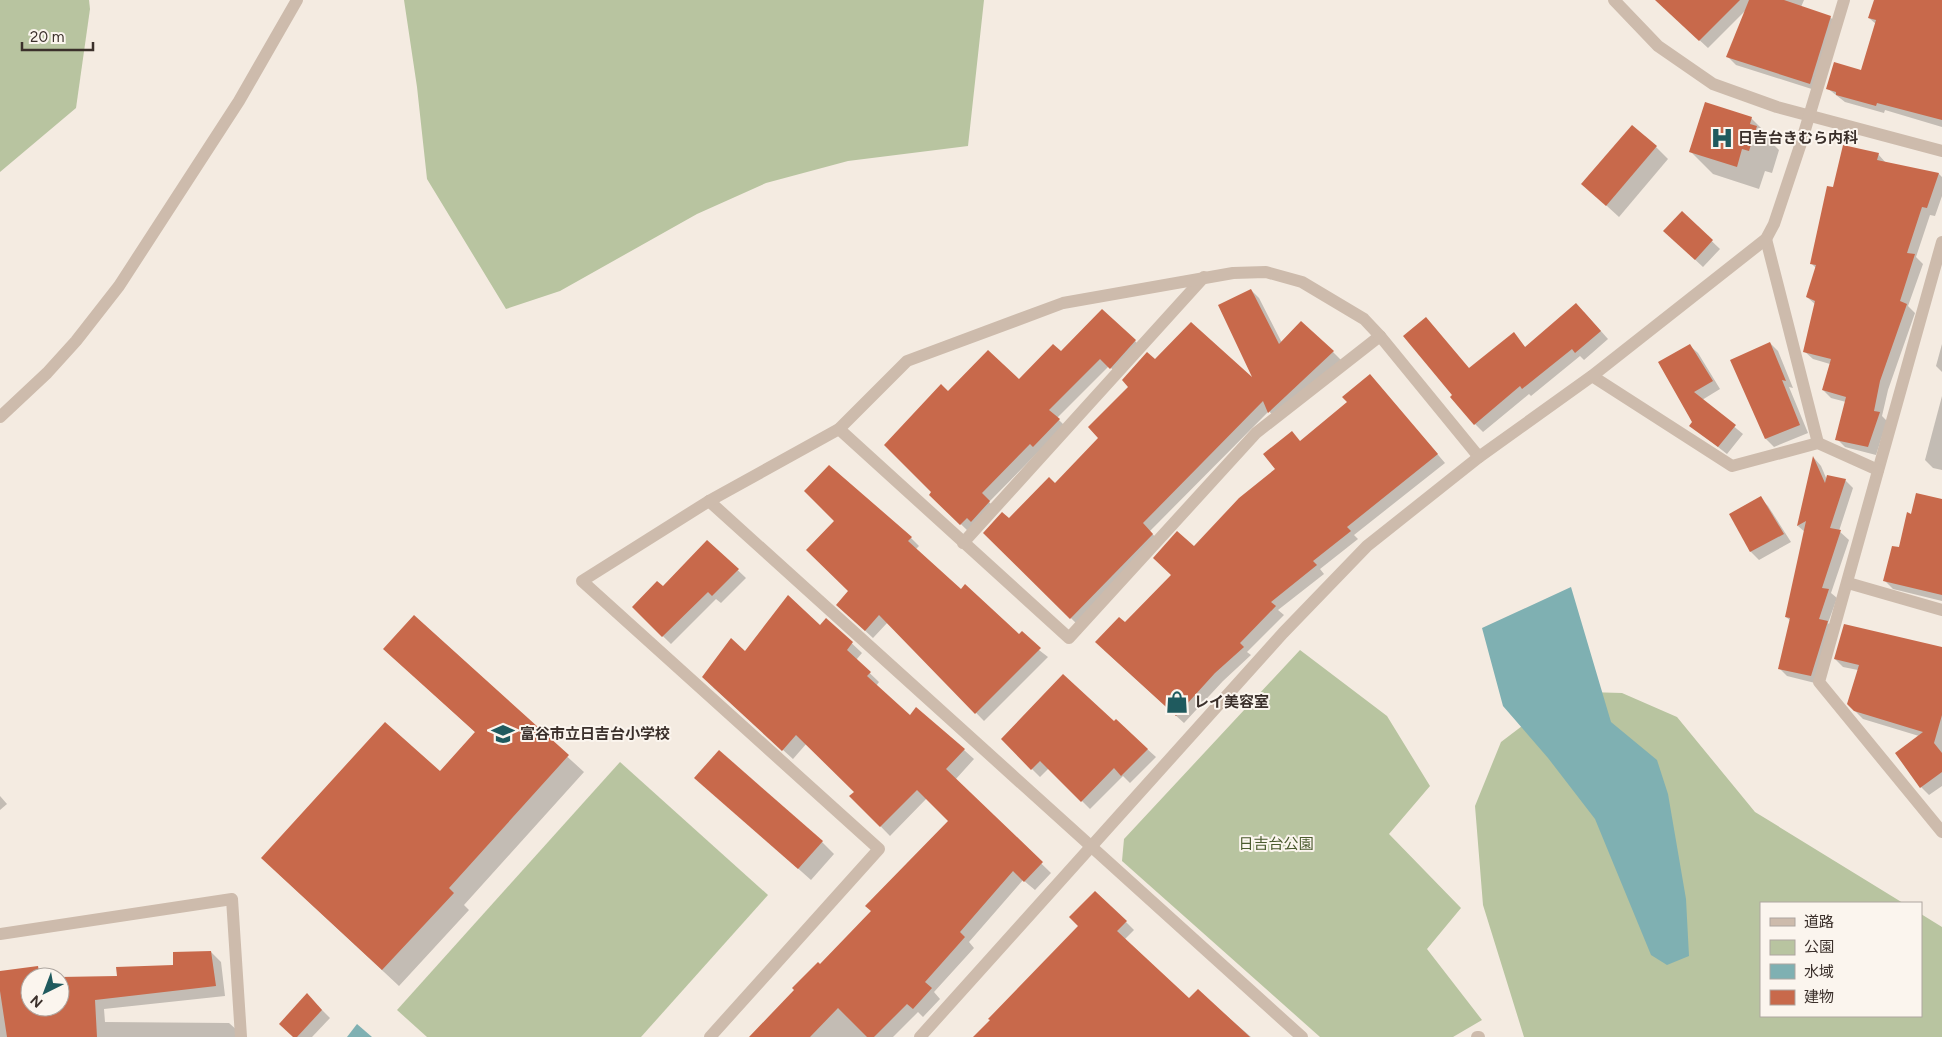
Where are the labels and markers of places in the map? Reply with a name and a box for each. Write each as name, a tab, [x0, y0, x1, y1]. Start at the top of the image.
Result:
hospital icon: 日吉台きむら内科	[1709, 125, 1735, 151]
place label: 日吉台きむら内科	[1738, 129, 1858, 147]
shop icon: レイ美容室	[1164, 689, 1190, 715]
place label: レイ美容室	[1194, 693, 1269, 711]
school or university icon: 富谷市立日吉台小学校	[490, 721, 516, 747]
place label: 富谷市立日吉台小学校	[520, 725, 670, 743]

